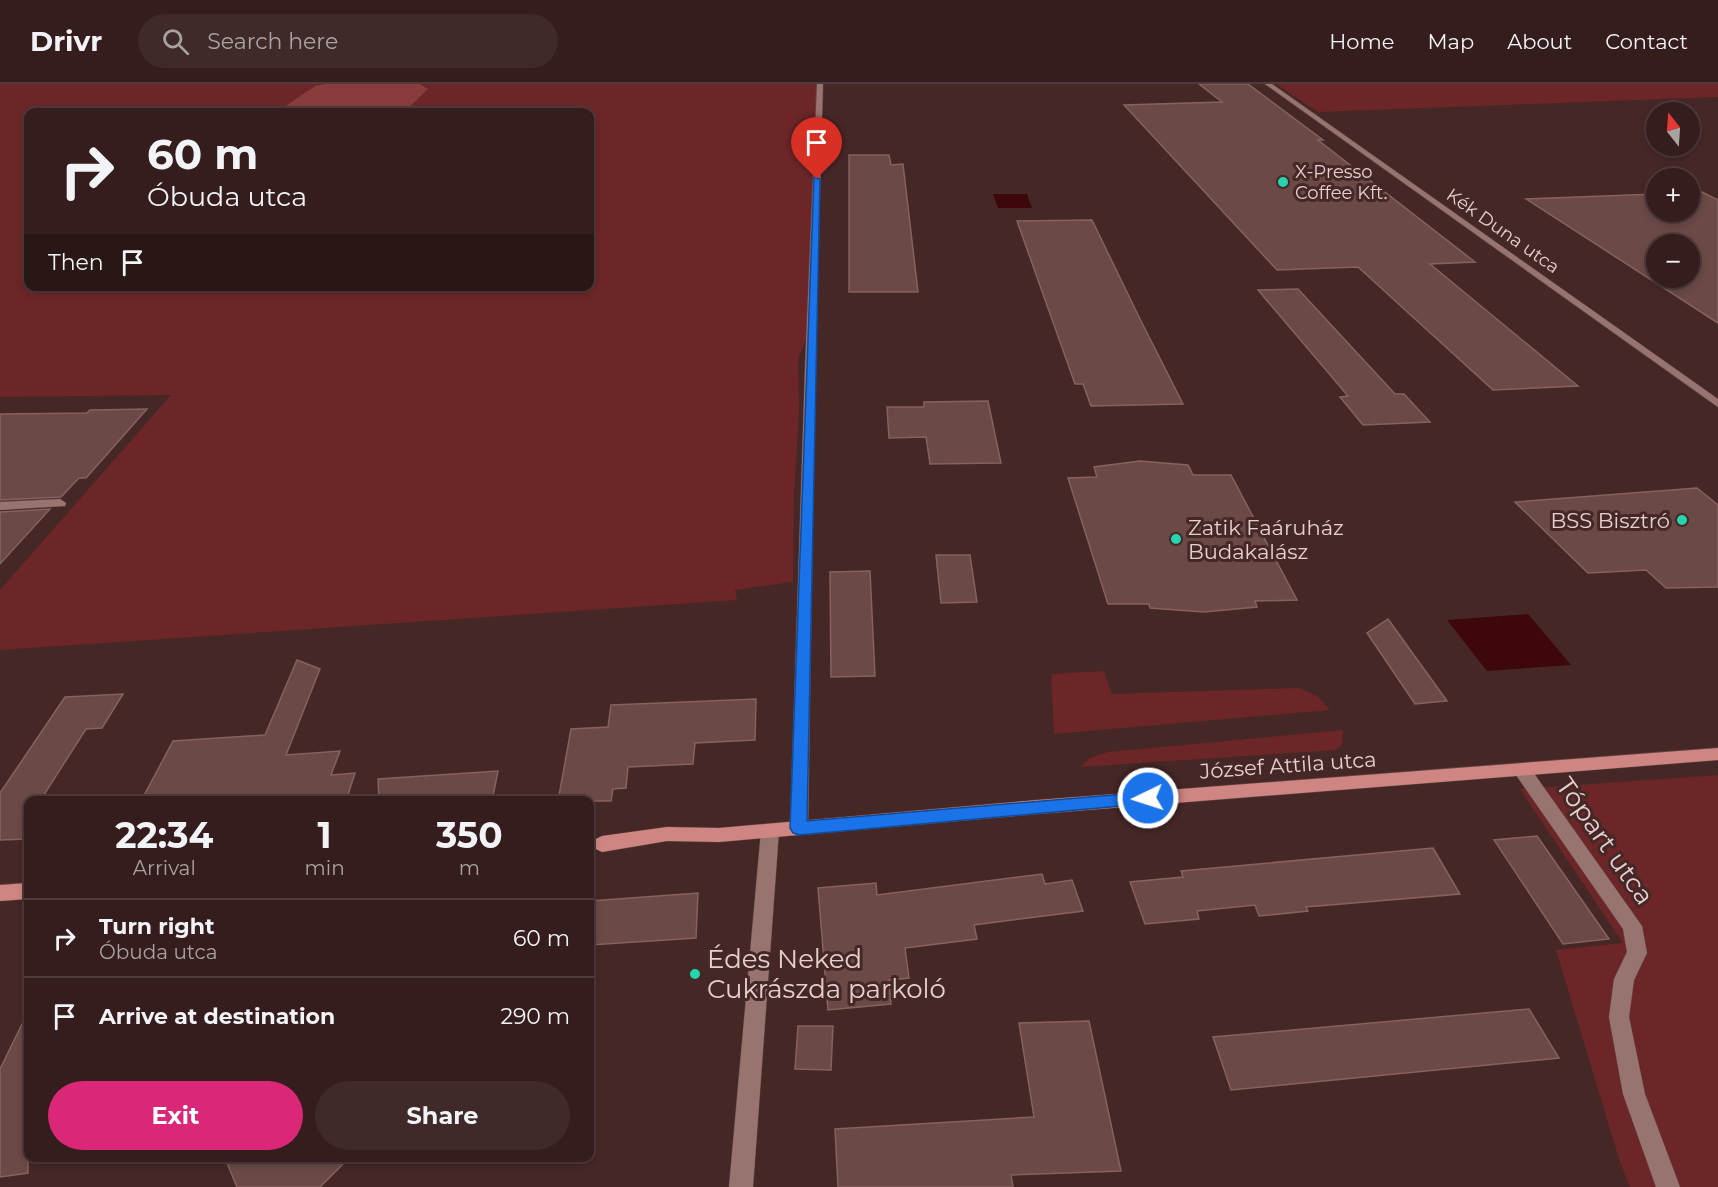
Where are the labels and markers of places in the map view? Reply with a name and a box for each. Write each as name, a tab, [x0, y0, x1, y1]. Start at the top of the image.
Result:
pin	[791, 117, 842, 179]
place label: X-Presso Coffee Kft.	[1295, 161, 1387, 204]
marker: X-Presso Coffee Kft.	[1276, 175, 1290, 189]
place label: BSS Bisztró	[1551, 508, 1670, 533]
marker: BSS Bisztró	[1675, 513, 1689, 527]
place label: Zatik Faáruház Budakalász	[1188, 515, 1344, 564]
marker: Zatik Faáruház Budakalász	[1169, 532, 1183, 546]
place label: Édes Neked Cukrászda parkoló	[707, 943, 946, 1005]
marker: Édes Neked Cukrászda parkoló	[688, 967, 702, 981]

